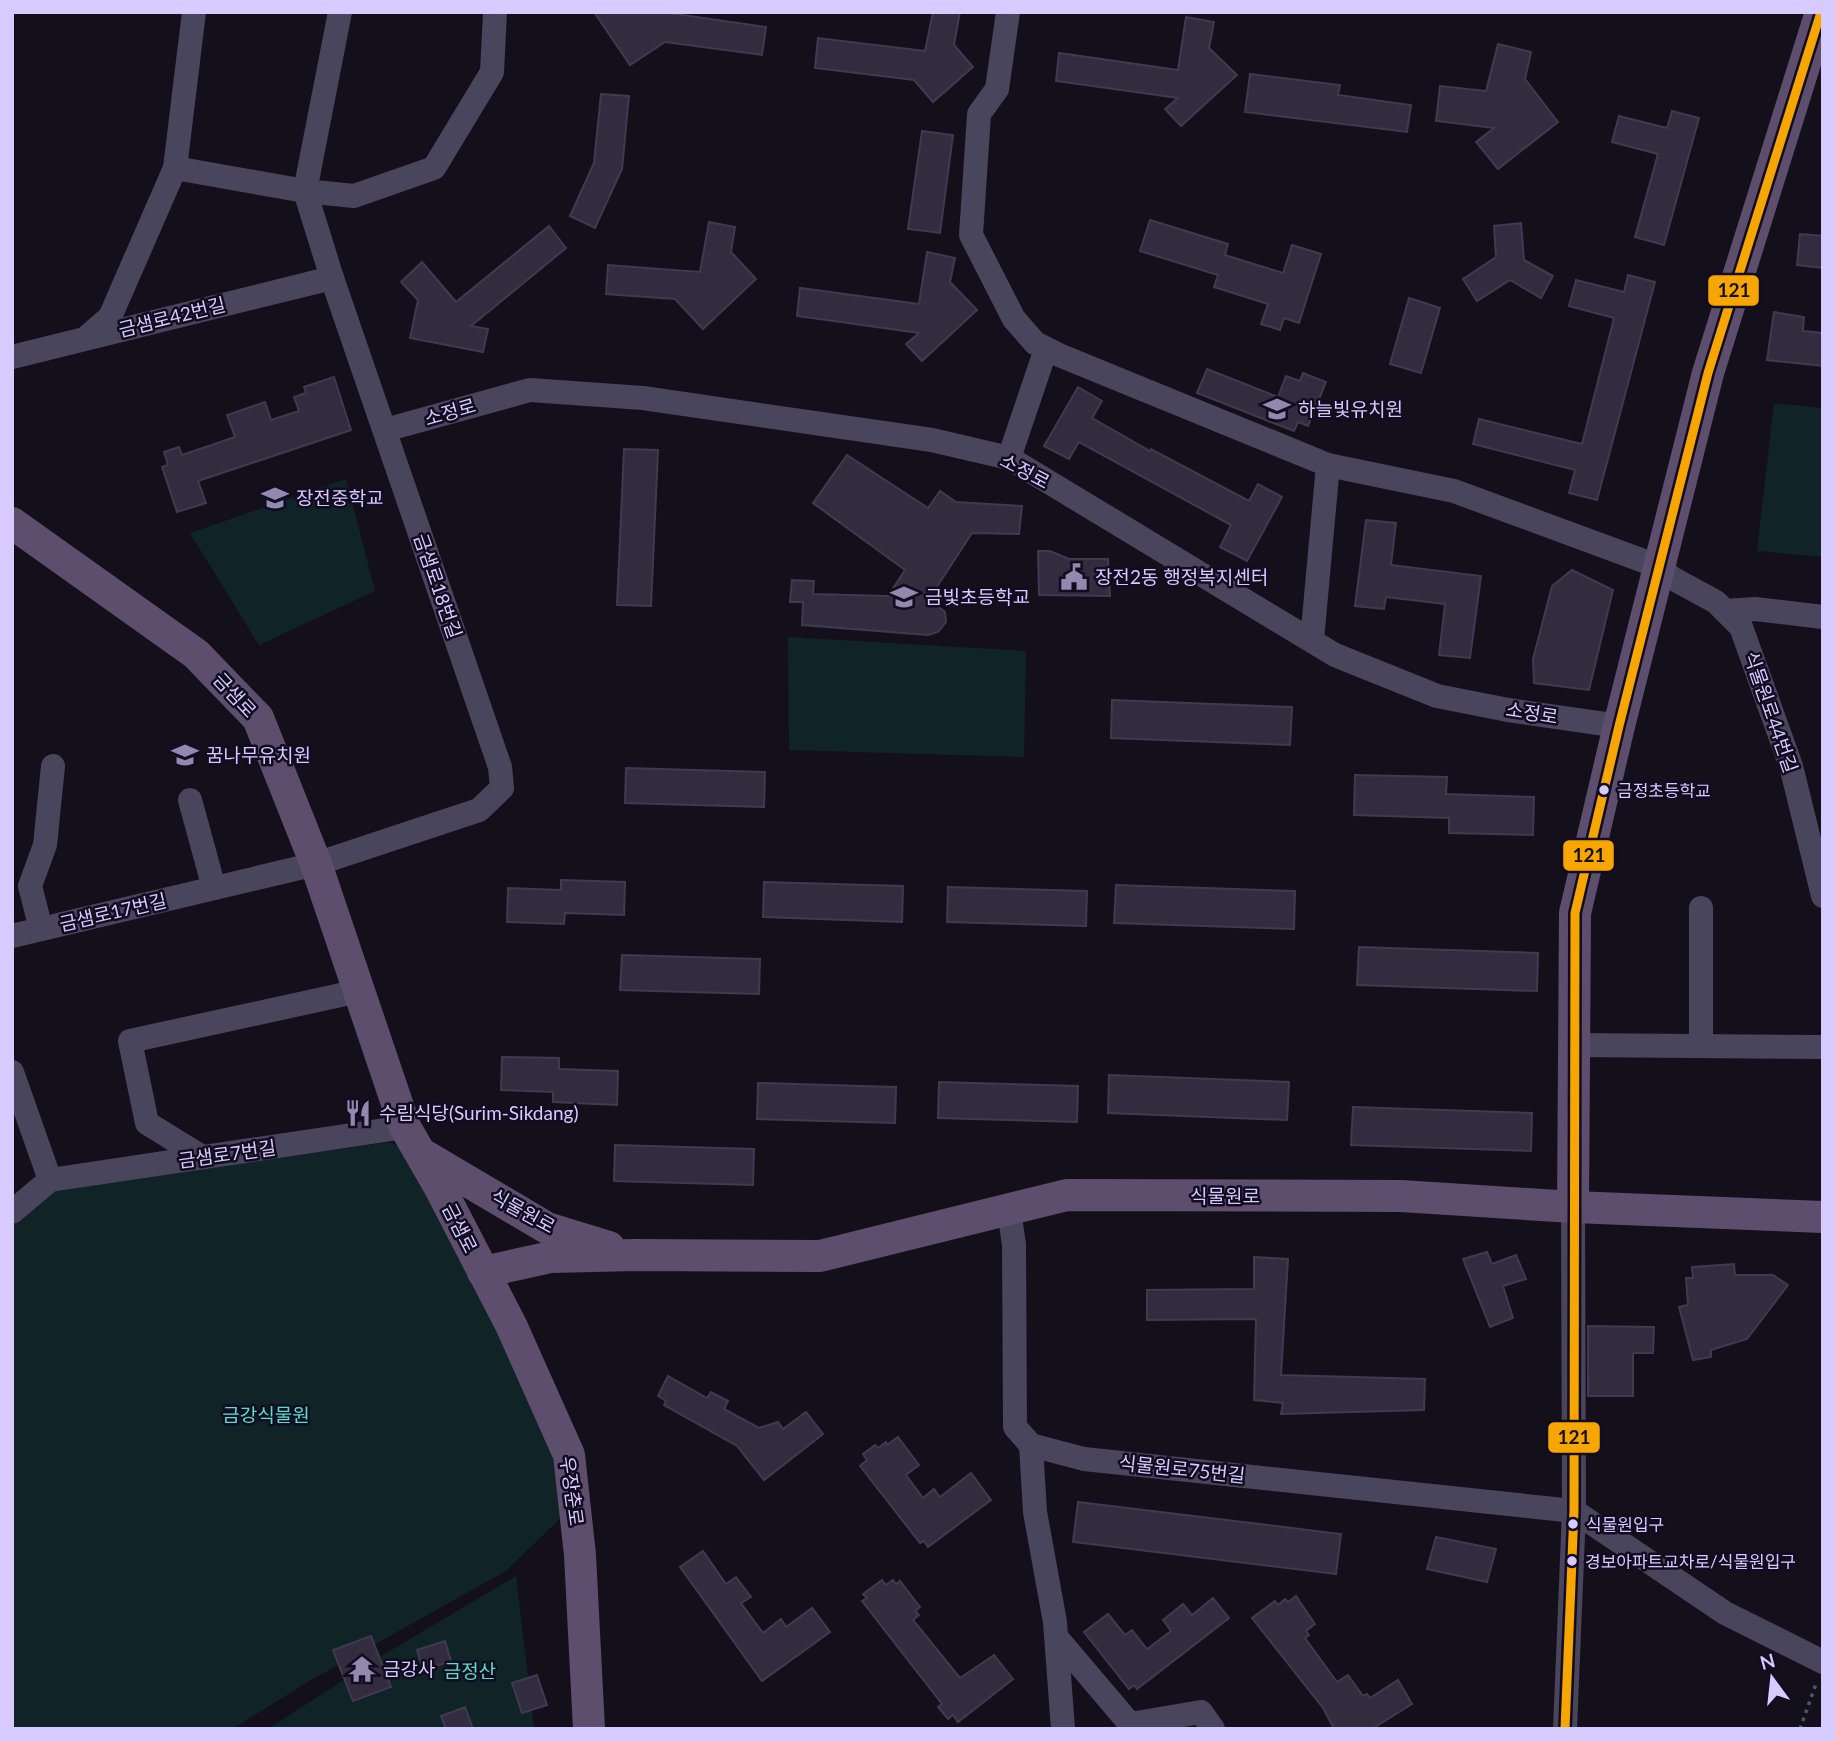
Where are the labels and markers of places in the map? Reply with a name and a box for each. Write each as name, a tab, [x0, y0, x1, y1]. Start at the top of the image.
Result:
school or university icon: 하늘빛유치원	[1262, 394, 1292, 424]
place label: 하늘빛유치원	[1298, 397, 1403, 420]
school or university icon: 장전중학교	[260, 483, 290, 513]
place label: 장전중학교	[296, 486, 383, 509]
public building icon: 장전2동 행정복지센터	[1059, 562, 1089, 592]
place label: 장전2동 행정복지센터	[1095, 565, 1268, 588]
school or university icon: 금빛초등학교	[889, 582, 919, 612]
place label: 금빛초등학교	[925, 585, 1030, 608]
school or university icon: 꿈나무유치원	[170, 740, 200, 770]
place label: 꿈나무유치원	[206, 743, 311, 766]
place label: 금정초등학교	[1617, 780, 1711, 801]
marker: 금정초등학교	[1597, 783, 1611, 797]
restaurant icon: 수림식당(Surim-Sikdang)	[343, 1098, 373, 1128]
place label: 수림식당(Surim-Sikdang)	[379, 1101, 578, 1124]
place label: 식물원입구	[1586, 1514, 1664, 1535]
marker: 식물원입구	[1566, 1517, 1580, 1531]
place label: 경보아파트교차로/식물원입구	[1585, 1551, 1796, 1572]
marker: 경보아파트교차로/식물원입구	[1565, 1554, 1579, 1568]
temple icon: 금강사	[347, 1654, 377, 1684]
place label: 금강사	[383, 1657, 435, 1680]

